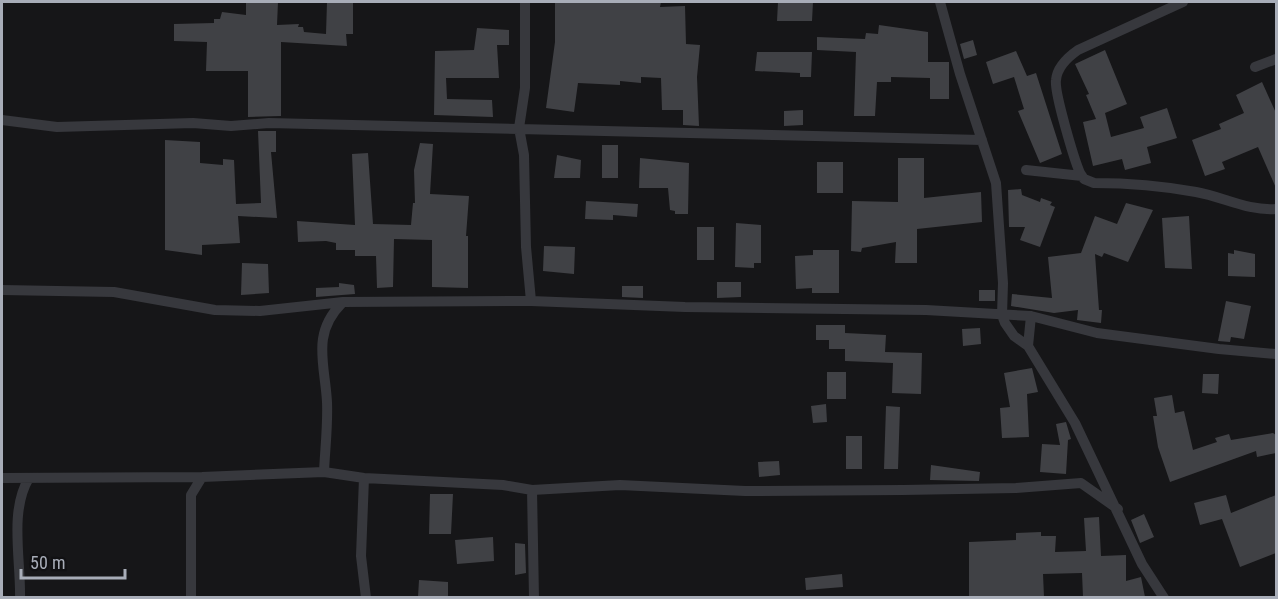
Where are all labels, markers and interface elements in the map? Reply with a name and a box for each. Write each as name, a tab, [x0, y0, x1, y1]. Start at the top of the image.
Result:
scale bar	[21, 542, 124, 580]
text: 50 m	[30, 552, 65, 573]

